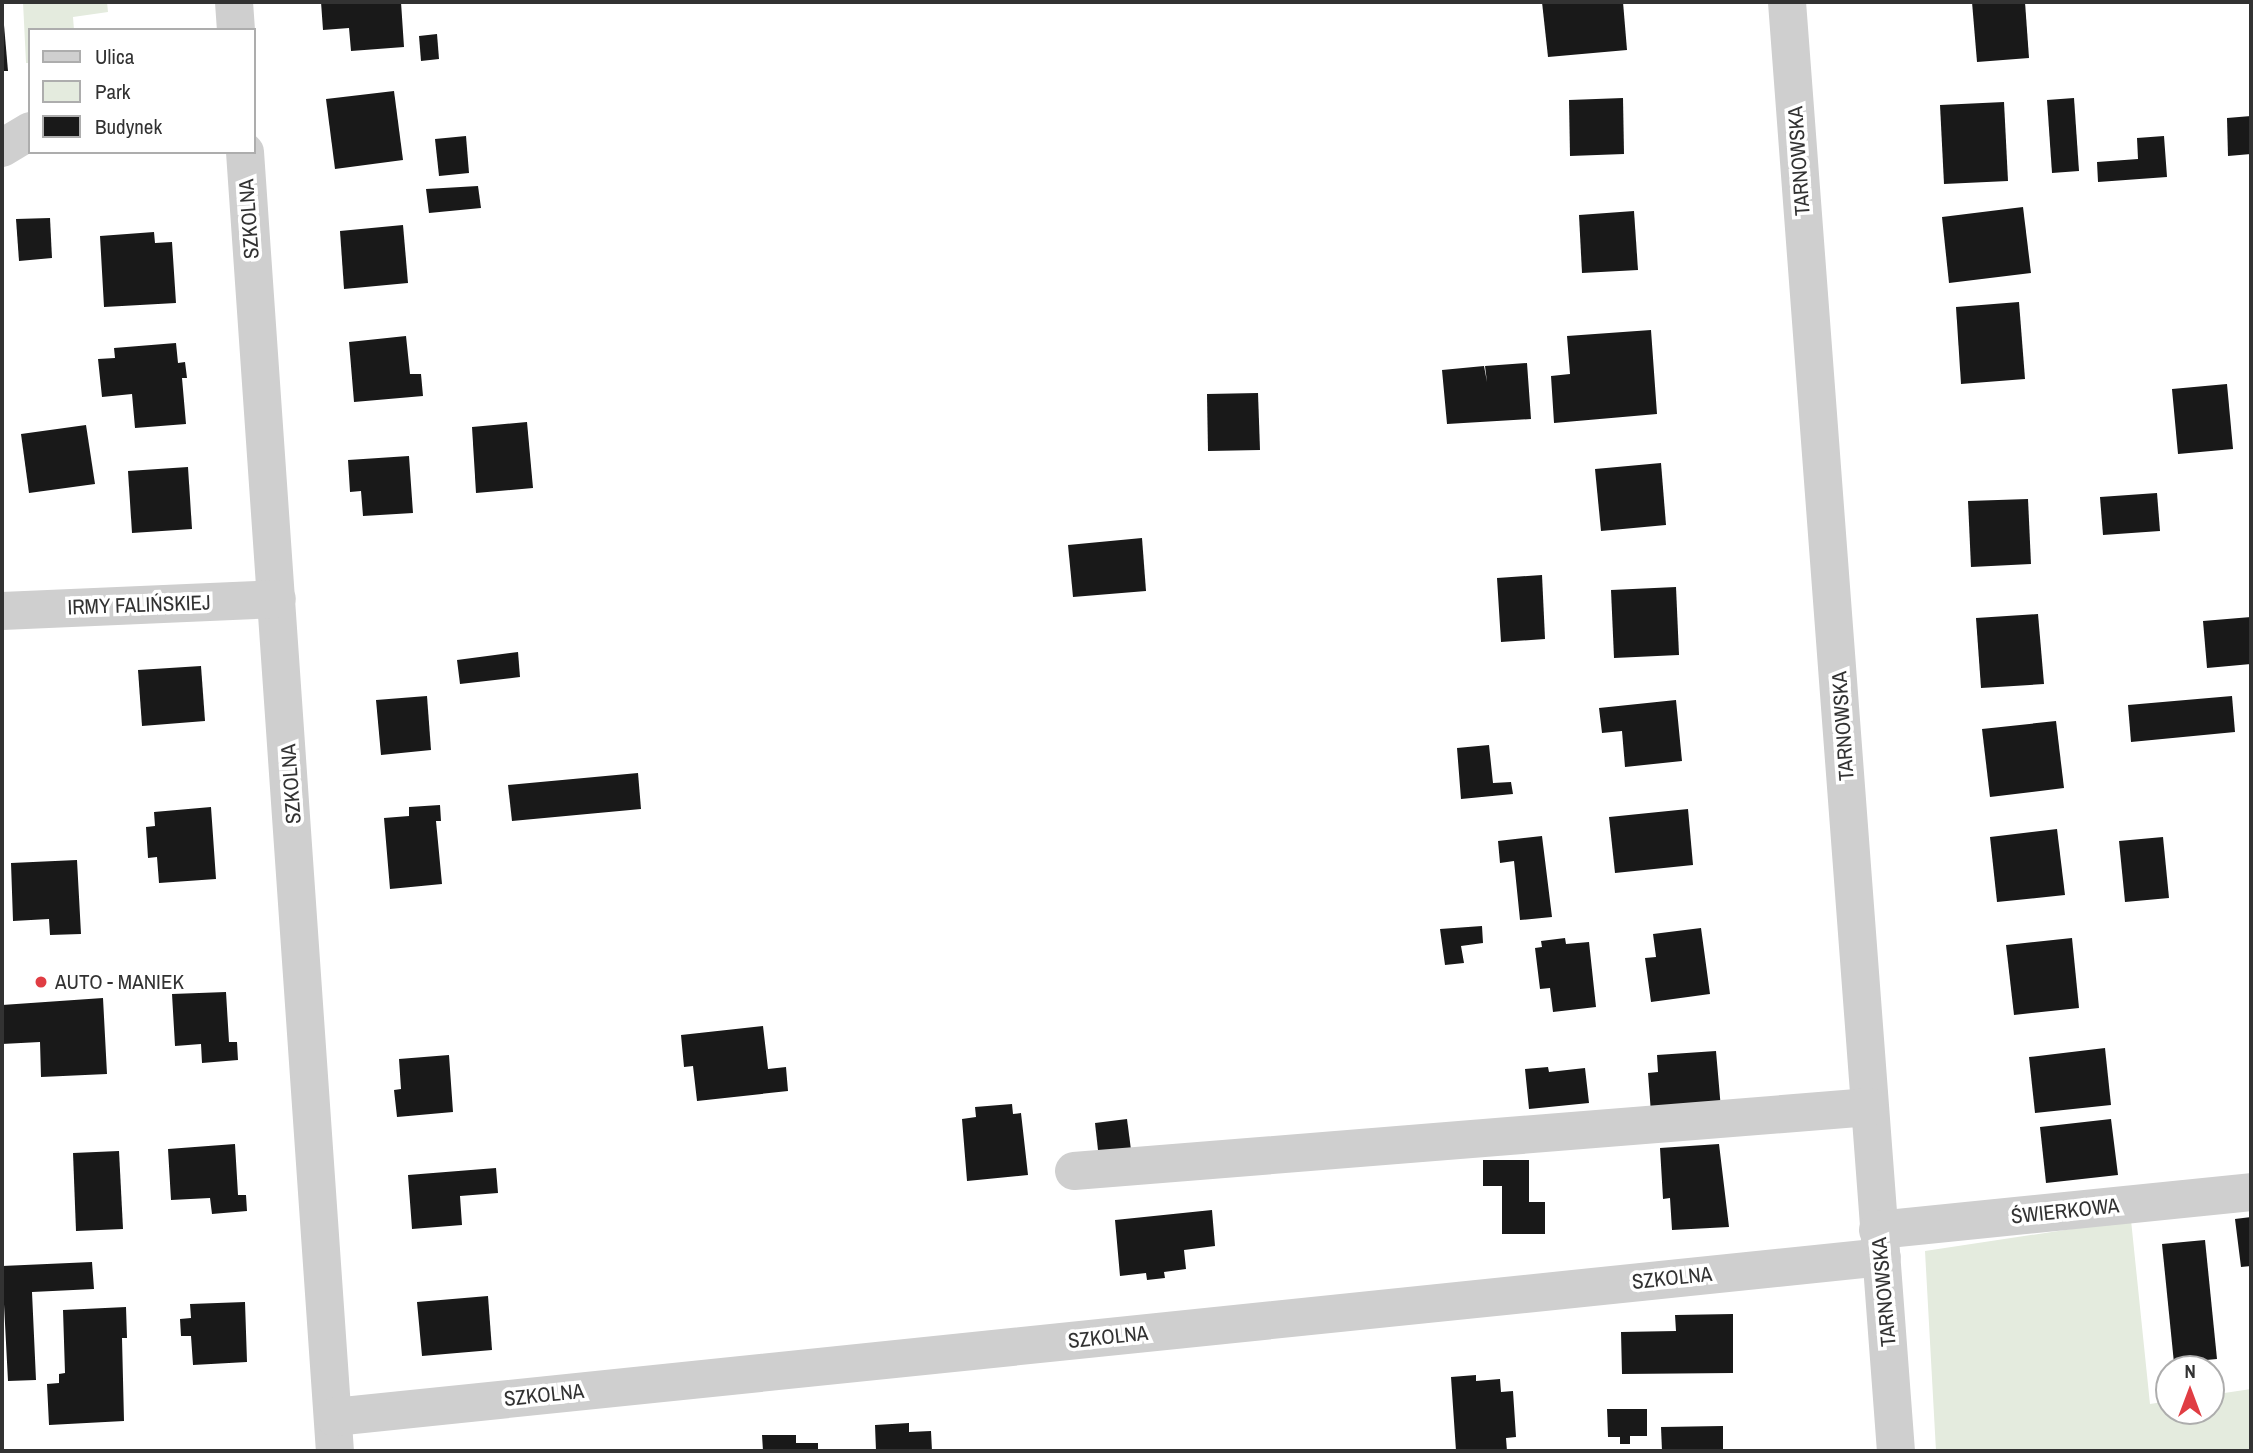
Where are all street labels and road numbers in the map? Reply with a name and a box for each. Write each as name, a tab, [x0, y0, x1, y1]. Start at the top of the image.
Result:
street label: TARNOWSKA	[1783, 105, 1815, 217]
street label: SZKOLNA	[234, 178, 264, 260]
street label: IRMY FALIŃSKIEJ	[67, 590, 211, 620]
street label: TARNOWSKA	[1827, 670, 1859, 782]
street label: SZKOLNA	[276, 743, 306, 825]
street label: ŚWIERKOWA	[2010, 1193, 2120, 1229]
street label: TARNOWSKA	[1867, 1236, 1901, 1348]
street label: SZKOLNA	[1631, 1261, 1713, 1295]
street label: SZKOLNA	[1067, 1320, 1149, 1354]
street label: SZKOLNA	[503, 1378, 585, 1412]

